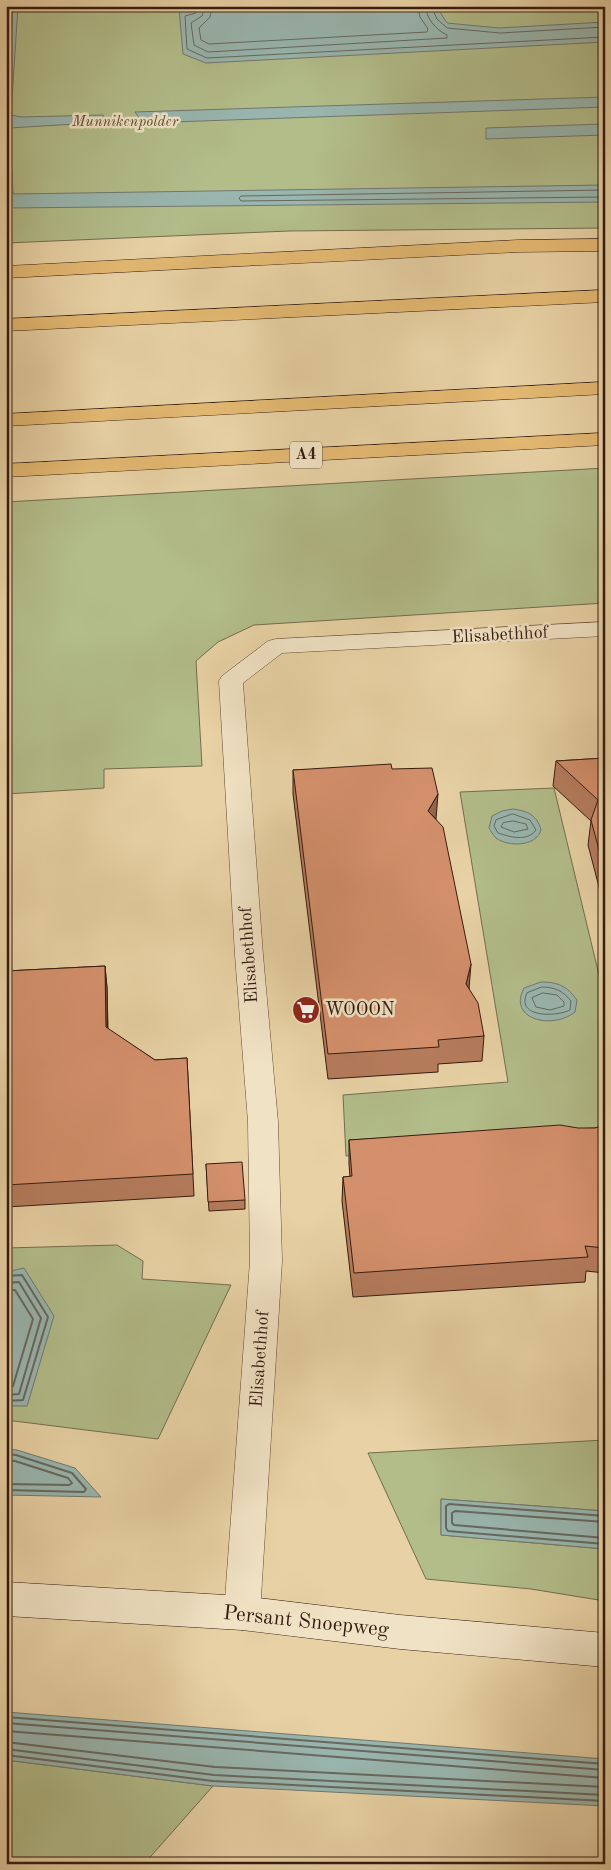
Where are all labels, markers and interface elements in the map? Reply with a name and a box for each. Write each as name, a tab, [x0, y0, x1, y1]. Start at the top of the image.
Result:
park label: Munnikenpolder	[71, 115, 179, 130]
road number: A4	[290, 442, 322, 468]
street label: Elisabethhof	[451, 623, 550, 647]
street label: Elisabethhof	[237, 905, 261, 1004]
supermarket icon: WOOON	[291, 995, 321, 1025]
place label: WOOON	[325, 1001, 395, 1019]
street label: Elisabethhof	[248, 1309, 272, 1408]
street label: Persant Snoepweg	[222, 1603, 391, 1641]

